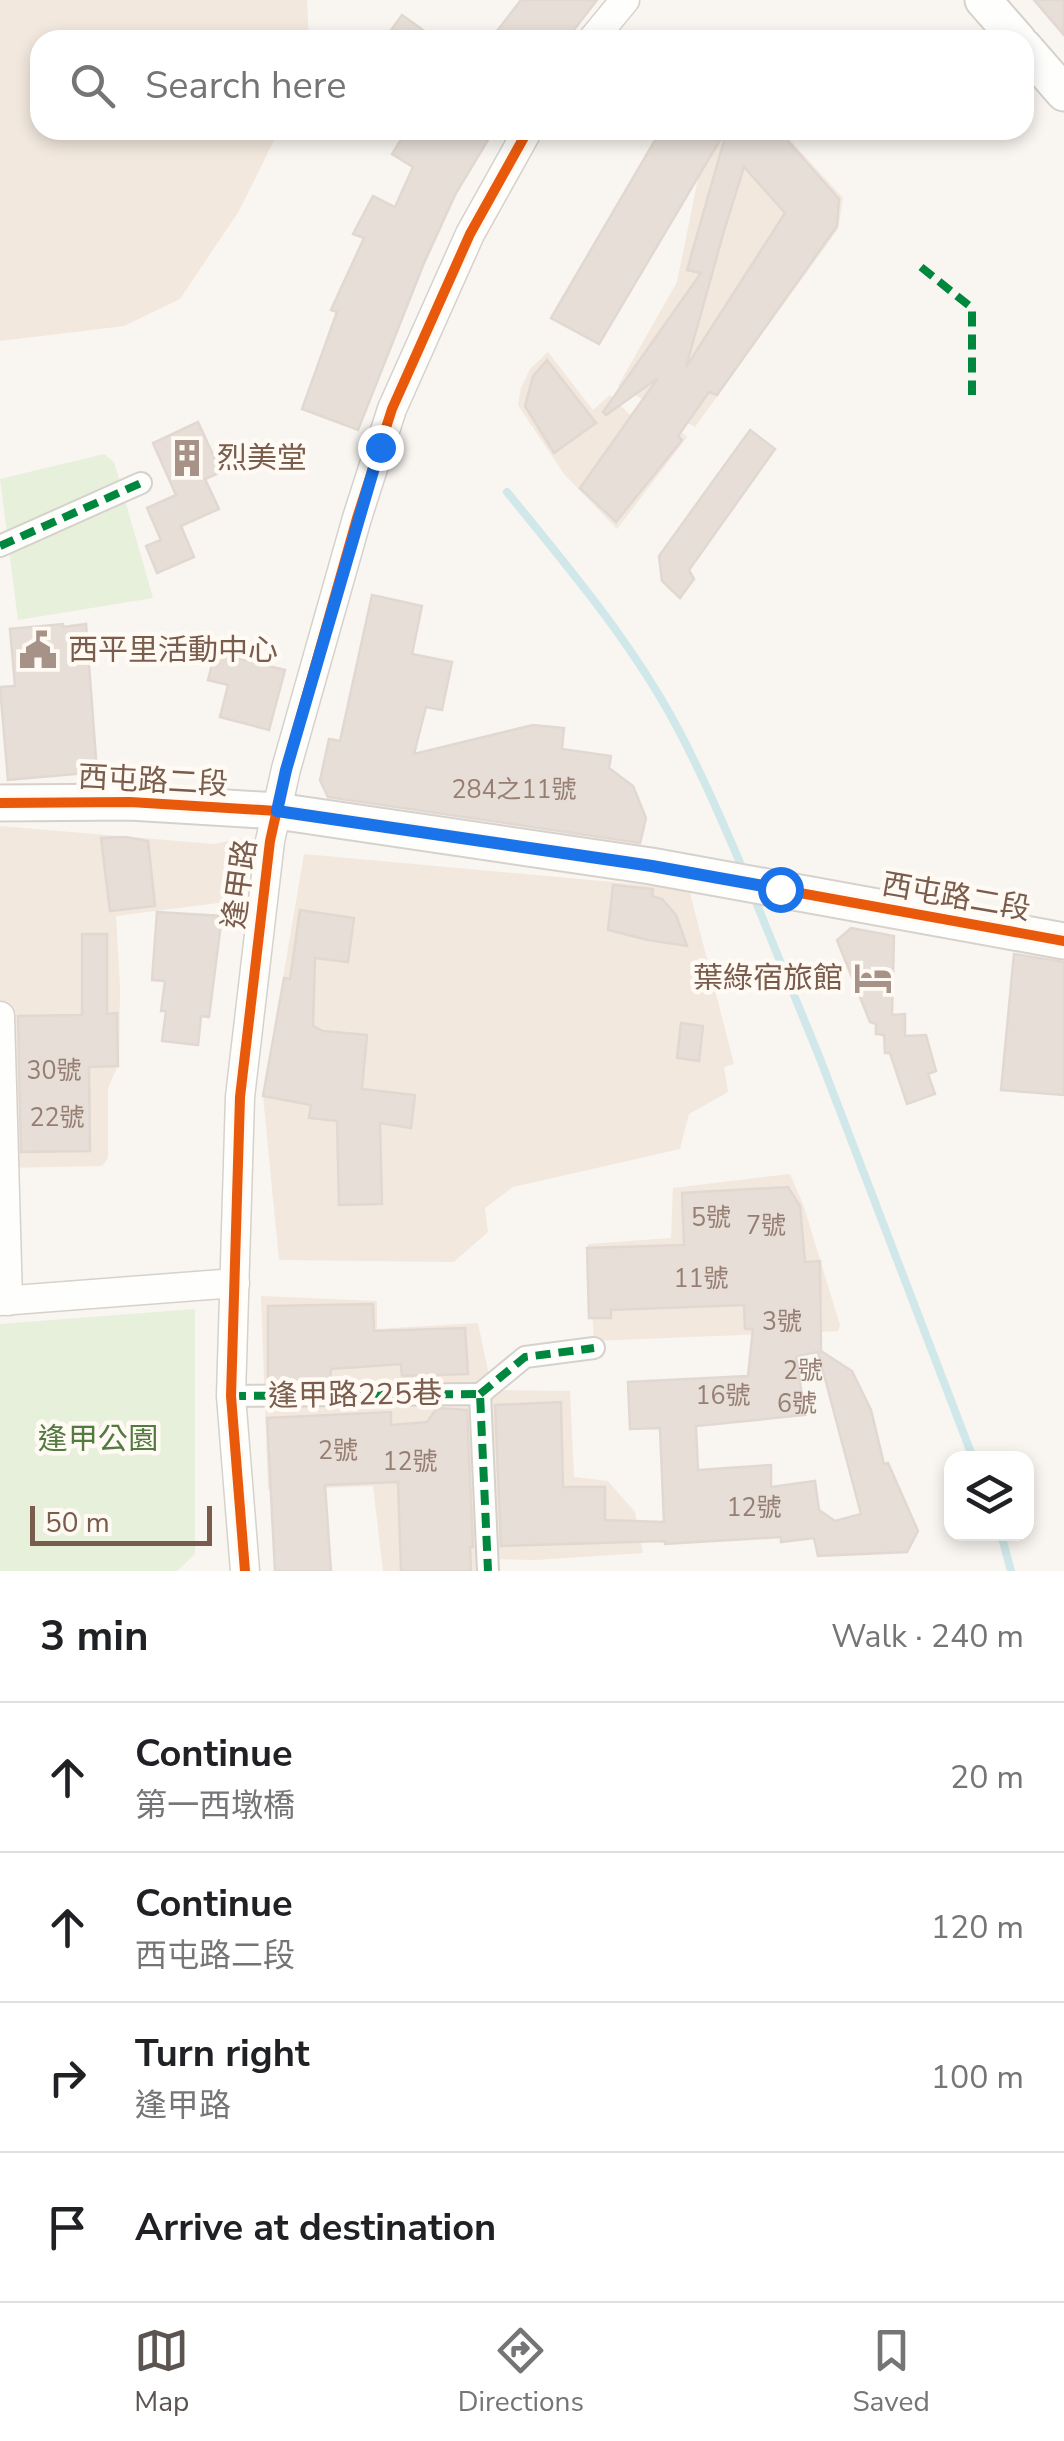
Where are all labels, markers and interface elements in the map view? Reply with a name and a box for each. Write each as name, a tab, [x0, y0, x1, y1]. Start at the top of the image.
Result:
search box	[30, 30, 1034, 140]
icon: search	[65, 58, 120, 113]
text: Search here	[145, 60, 346, 111]
route end	[358, 425, 404, 471]
building icon: 烈美堂	[166, 437, 208, 479]
place label: 烈美堂	[217, 438, 307, 479]
public building icon: 西平里活動中心	[17, 629, 59, 671]
place label: 西平里活動中心	[68, 630, 278, 671]
street label: 西屯路二段	[77, 757, 229, 805]
house number: 284之11號	[451, 773, 577, 807]
street label: 逢甲路	[213, 837, 267, 931]
street label: 西屯路二段	[879, 864, 1033, 930]
route start	[758, 867, 804, 913]
hotel icon: 葉綠宿旅館	[852, 957, 894, 999]
place label: 葉綠宿旅館	[693, 958, 843, 999]
house number: 30號	[26, 1054, 82, 1088]
house number: 22號	[29, 1101, 85, 1135]
house number: 5號	[691, 1201, 731, 1235]
house number: 7號	[746, 1209, 786, 1243]
house number: 11號	[673, 1262, 729, 1296]
house number: 3號	[762, 1305, 802, 1339]
house number: 2號	[783, 1354, 823, 1388]
street label: 逢甲路225巷	[268, 1373, 442, 1417]
house number: 16號	[695, 1379, 751, 1413]
house number: 6號	[777, 1387, 817, 1421]
park label: 逢甲公園	[38, 1419, 158, 1460]
house number: 2號	[318, 1434, 358, 1468]
house number: 12號	[382, 1445, 438, 1479]
map controls	[944, 1451, 1034, 1541]
button: layers	[944, 1451, 1034, 1541]
house number: 12號	[726, 1491, 782, 1525]
scale bar	[30, 1501, 212, 1546]
text: 50 m	[45, 1504, 110, 1542]
text: 3 min	[40, 1608, 149, 1665]
text: Walk · 240 m	[831, 1615, 1024, 1658]
text: Continue	[135, 1728, 293, 1779]
icon: ahead	[40, 1750, 95, 1805]
text: 20 m	[950, 1756, 1024, 1799]
text: 第一西墩橋	[135, 1784, 295, 1827]
text: Continue	[135, 1878, 293, 1929]
icon: ahead	[40, 1900, 95, 1955]
text: 120 m	[931, 1906, 1024, 1949]
text: 西屯路二段	[135, 1934, 295, 1977]
text: Turn right	[135, 2028, 310, 2079]
icon: right	[40, 2050, 95, 2105]
text: 100 m	[931, 2056, 1024, 2099]
text: 逢甲路	[135, 2084, 231, 2127]
icon: arrive	[40, 2200, 95, 2255]
text: Arrive at destination	[135, 2202, 496, 2253]
tab: Map	[134, 2323, 189, 2421]
tab: Directions	[458, 2323, 584, 2421]
tab: Saved	[852, 2323, 930, 2421]

